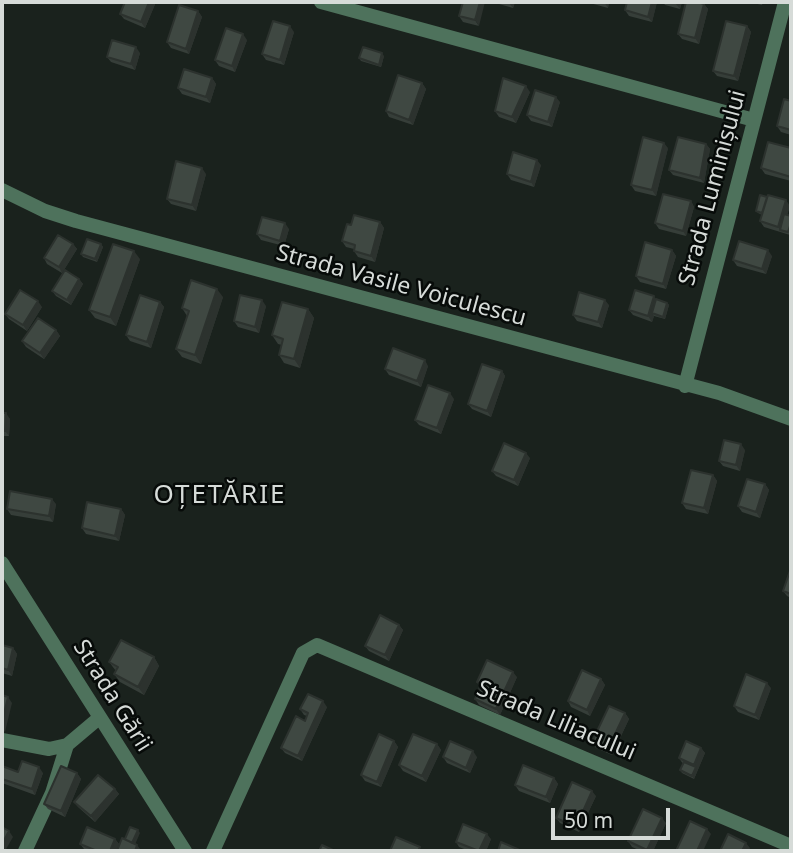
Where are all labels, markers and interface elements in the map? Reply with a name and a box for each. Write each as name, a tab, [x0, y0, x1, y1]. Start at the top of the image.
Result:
street label: Strada Luminișului	[674, 87, 752, 289]
street label: Strada Vasile Voiculescu	[273, 239, 529, 333]
district label: OȚETĂRIE	[154, 480, 286, 512]
street label: Strada Gării	[67, 635, 157, 757]
street label: Strada Liliacului	[472, 675, 640, 767]
scale bar	[555, 794, 674, 838]
text: 50 m	[564, 806, 613, 834]

